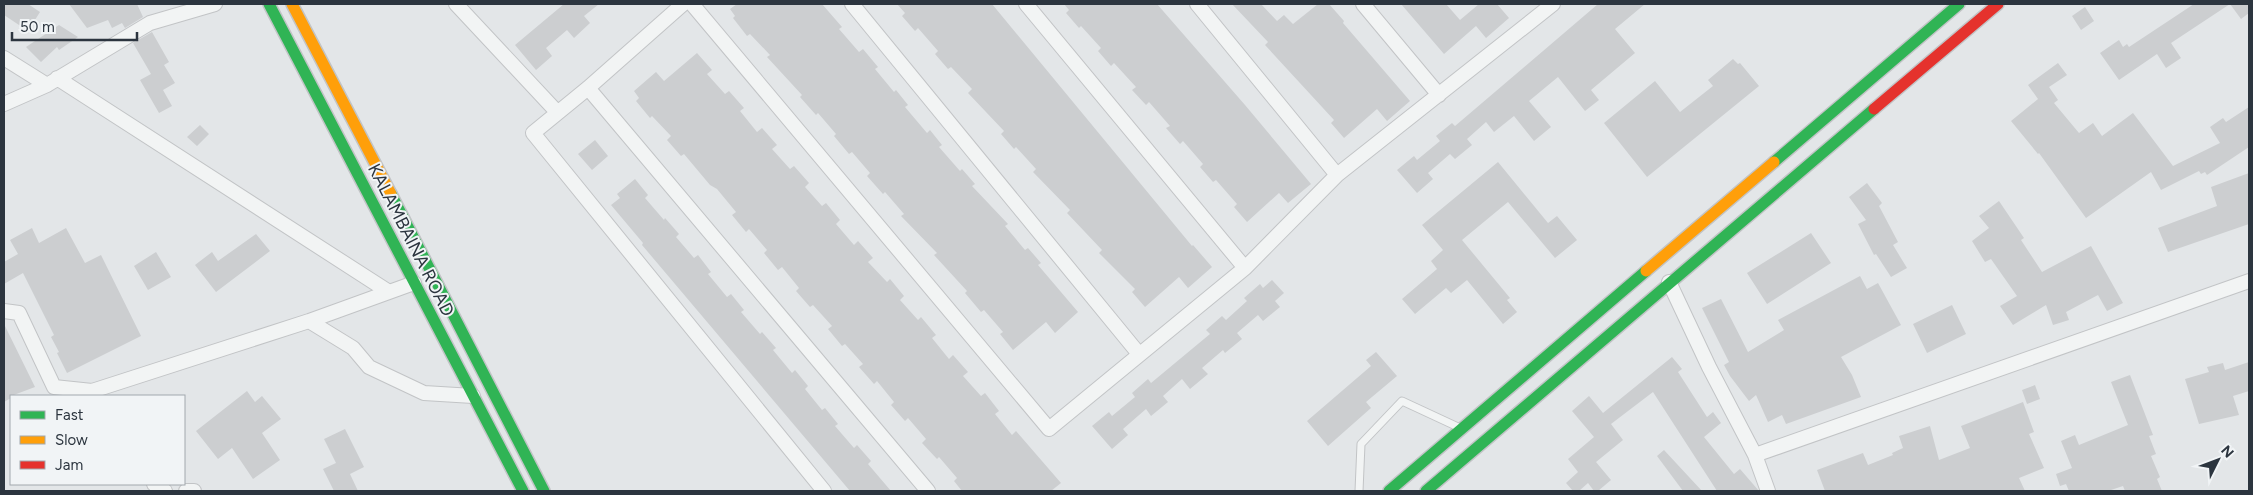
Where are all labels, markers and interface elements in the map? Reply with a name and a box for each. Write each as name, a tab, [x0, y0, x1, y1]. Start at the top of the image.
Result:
scale bar	[12, 10, 138, 42]
text: 50 m	[20, 18, 55, 36]
street label: KALAMBAINA ROAD	[363, 160, 459, 320]
legend	[10, 395, 185, 485]
text: Fast	[55, 406, 84, 424]
text: Slow	[55, 431, 88, 449]
north arrow	[2193, 435, 2243, 485]
text: N	[2217, 442, 2237, 461]
text: Jam	[55, 456, 83, 474]

